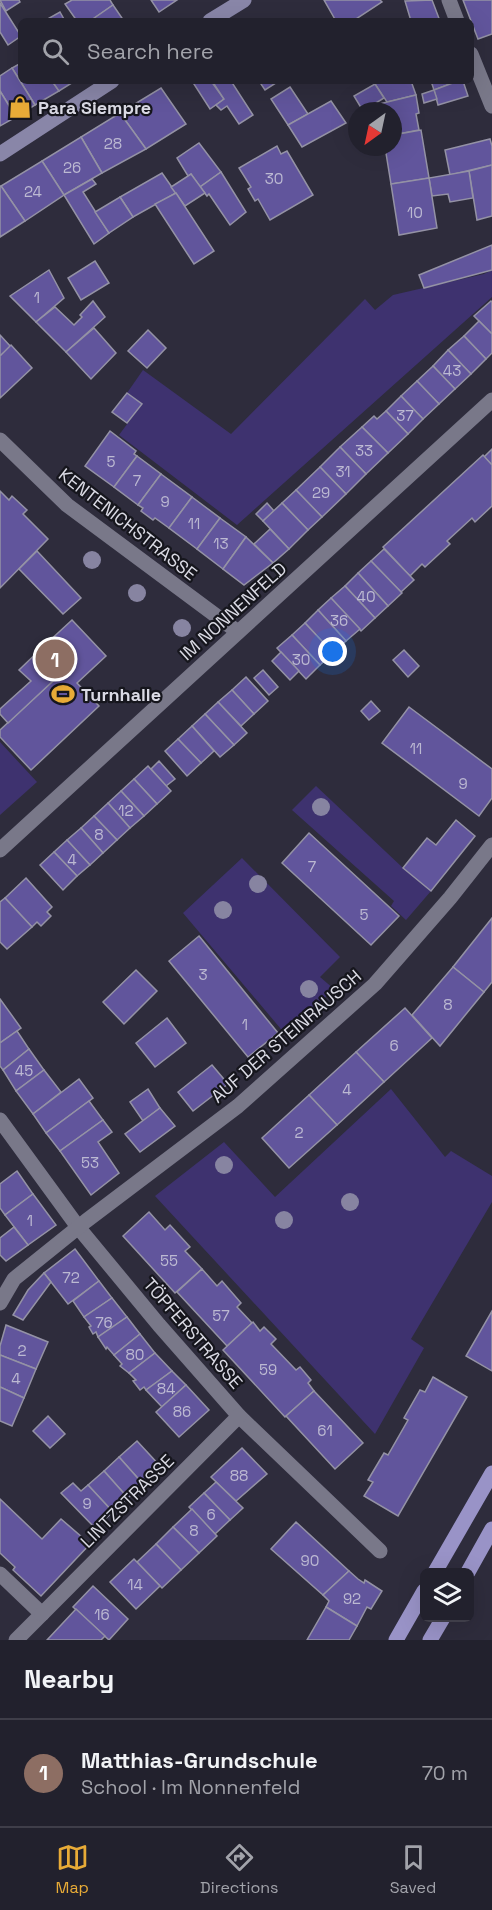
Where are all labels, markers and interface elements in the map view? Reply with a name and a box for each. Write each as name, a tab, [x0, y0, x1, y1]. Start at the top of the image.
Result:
search box	[18, 18, 474, 84]
icon: search	[39, 35, 72, 68]
text: Search here	[87, 37, 214, 65]
shop icon: Para Siempre	[7, 94, 33, 120]
place label: Para Siempre	[38, 96, 151, 119]
north arrow	[348, 102, 402, 156]
house number: 28	[104, 134, 122, 153]
house number: 26	[63, 158, 81, 177]
house number: 30	[265, 169, 283, 188]
house number: 24	[24, 182, 42, 201]
house number: 10	[407, 203, 423, 222]
house number: 1	[34, 288, 40, 307]
house number: 43	[443, 361, 461, 380]
house number: 37	[396, 406, 414, 425]
house number: 33	[355, 441, 373, 460]
house number: 5	[107, 452, 116, 471]
house number: 31	[335, 462, 351, 481]
street label: KENTENICHSTRASSE	[54, 463, 202, 585]
house number: 7	[133, 471, 141, 490]
house number: 29	[312, 483, 330, 502]
house number: 9	[160, 492, 170, 511]
house number: 11	[188, 514, 200, 533]
house number: 13	[213, 534, 229, 553]
street label: IM NONNENFELD	[175, 557, 291, 665]
house number: 40	[357, 587, 376, 606]
house number: 36	[330, 611, 348, 630]
pin: 1	[36, 636, 74, 682]
your location	[318, 637, 347, 666]
house number: 30	[292, 650, 310, 669]
sports icon: Turnhalle	[50, 681, 76, 707]
place label: Turnhalle	[81, 683, 161, 706]
house number: 11	[410, 739, 422, 758]
house number: 9	[458, 774, 468, 793]
house number: 12	[118, 801, 134, 820]
house number: 8	[94, 825, 104, 844]
house number: 4	[67, 850, 77, 869]
house number: 7	[308, 857, 316, 876]
house number: 5	[360, 905, 369, 924]
street label: AUF DER STEINRAUSCH	[206, 964, 366, 1108]
house number: 3	[198, 965, 208, 984]
house number: 8	[443, 995, 453, 1014]
house number: 1	[242, 1015, 248, 1034]
house number: 6	[389, 1036, 399, 1055]
house number: 45	[15, 1061, 33, 1080]
house number: 4	[342, 1080, 352, 1099]
house number: 2	[294, 1123, 304, 1142]
house number: 53	[81, 1153, 99, 1172]
house number: 1	[27, 1211, 33, 1230]
house number: 55	[160, 1251, 178, 1270]
house number: 72	[62, 1268, 80, 1287]
street label: TÖPFERSTRASSE	[138, 1273, 248, 1393]
house number: 57	[212, 1306, 230, 1325]
house number: 76	[95, 1313, 113, 1332]
house number: 2	[17, 1341, 27, 1360]
house number: 80	[126, 1345, 144, 1364]
house number: 59	[259, 1360, 277, 1379]
house number: 4	[11, 1369, 21, 1388]
house number: 84	[157, 1379, 175, 1398]
house number: 86	[173, 1402, 191, 1421]
house number: 61	[317, 1421, 333, 1440]
street label: LINTZSTRASSE	[75, 1449, 179, 1553]
house number: 88	[230, 1466, 248, 1485]
house number: 9	[82, 1494, 92, 1513]
house number: 6	[206, 1505, 216, 1524]
house number: 8	[189, 1521, 199, 1540]
house number: 90	[301, 1551, 319, 1570]
map controls	[420, 1568, 474, 1622]
button: layers	[420, 1568, 474, 1622]
house number: 14	[127, 1575, 143, 1594]
house number: 92	[343, 1589, 361, 1608]
house number: 16	[94, 1605, 110, 1624]
text: Nearby	[24, 1662, 114, 1696]
text: Matthias-Grundschule	[81, 1746, 318, 1774]
text: 1	[39, 1760, 48, 1786]
text: 70 m	[422, 1760, 468, 1786]
text: School · Im Nonnenfeld	[81, 1774, 300, 1800]
tab: Map	[56, 1841, 89, 1898]
tab: Directions	[200, 1841, 279, 1898]
tab: Saved	[390, 1841, 436, 1898]

